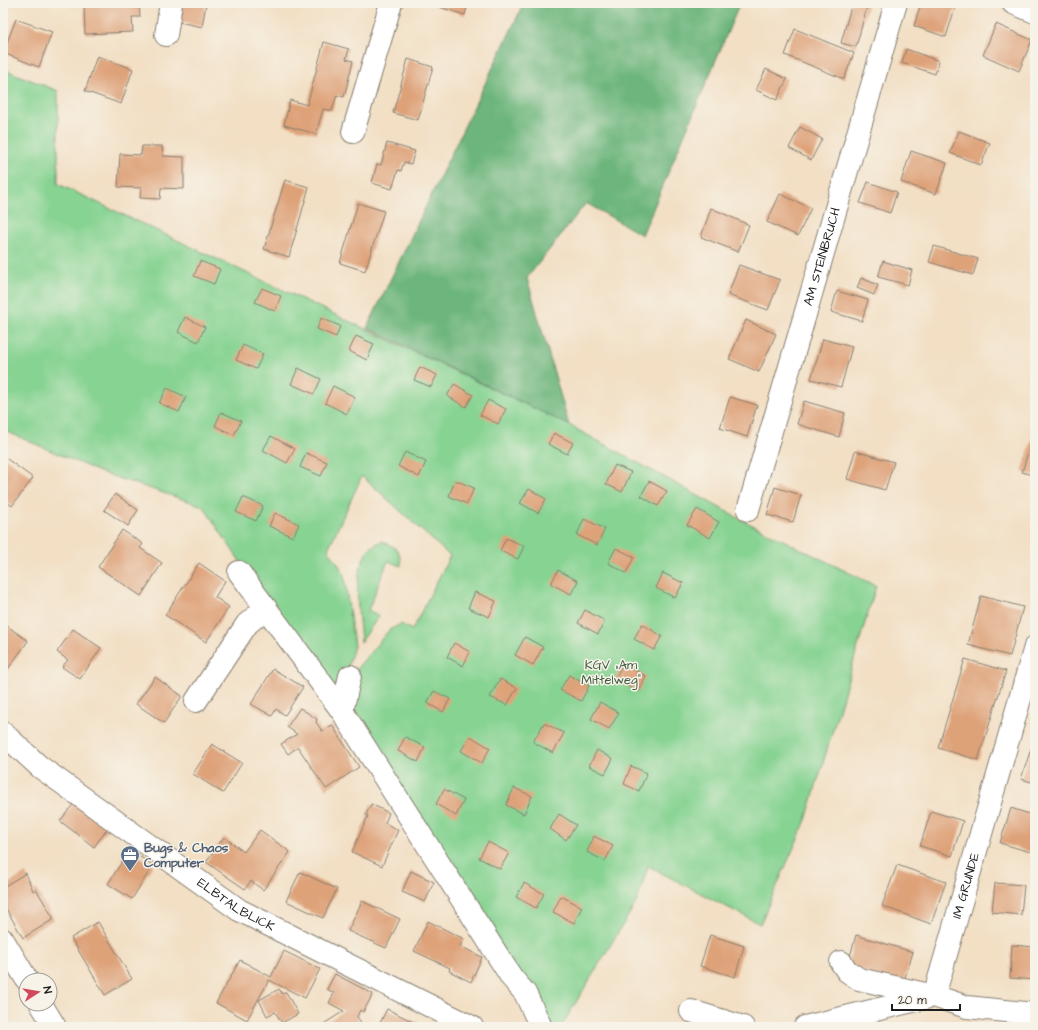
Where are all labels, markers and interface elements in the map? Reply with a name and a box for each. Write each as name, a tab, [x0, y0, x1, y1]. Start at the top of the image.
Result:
street label: AM STEINBRUCH	[799, 205, 845, 308]
park label: KGV „Am Mittelweg“	[581, 656, 641, 690]
place label: Bugs & Chaos Computer	[144, 839, 229, 873]
office icon: Bugs & Chaos Computer	[119, 844, 141, 872]
street label: IM GRUNDE	[948, 850, 984, 921]
street label: ELBTALBLICK	[193, 874, 278, 936]
north arrow	[18, 972, 58, 1012]
text: N	[39, 985, 55, 995]
scale bar	[892, 986, 960, 1012]
text: 20 m	[898, 992, 927, 1009]

